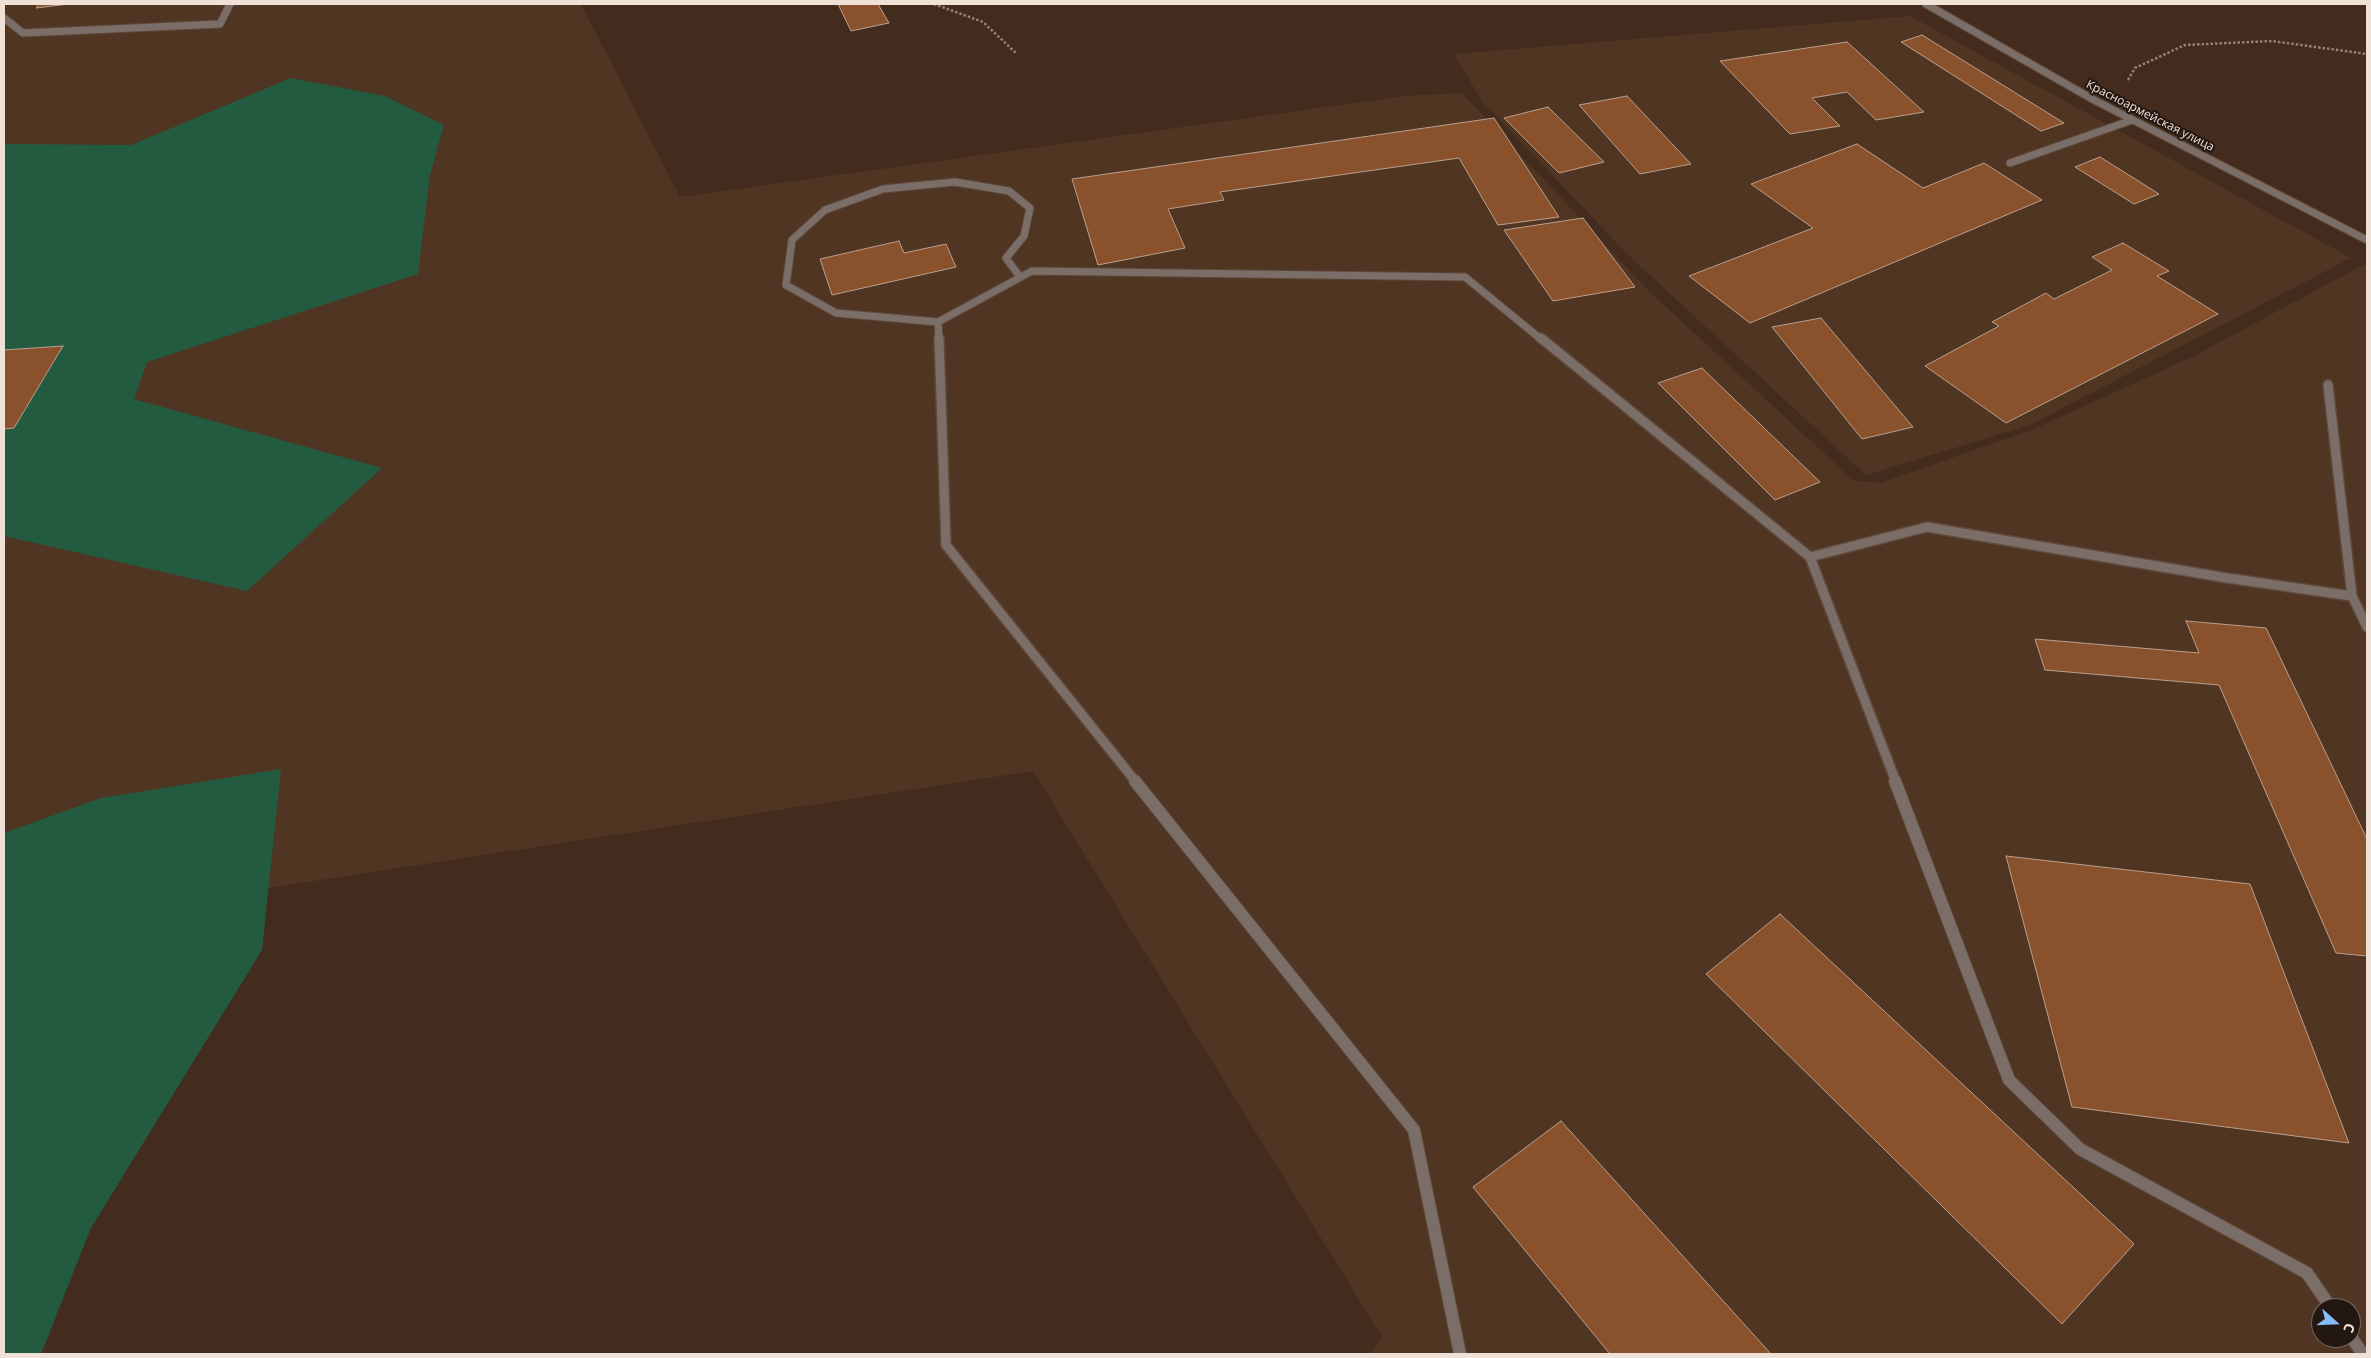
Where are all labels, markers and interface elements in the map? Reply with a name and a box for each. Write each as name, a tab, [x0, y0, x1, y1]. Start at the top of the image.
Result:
street label: Красноармейская улица	[2083, 77, 2217, 155]
north arrow	[2311, 1298, 2361, 1348]
text: С	[2339, 1321, 2360, 1335]

